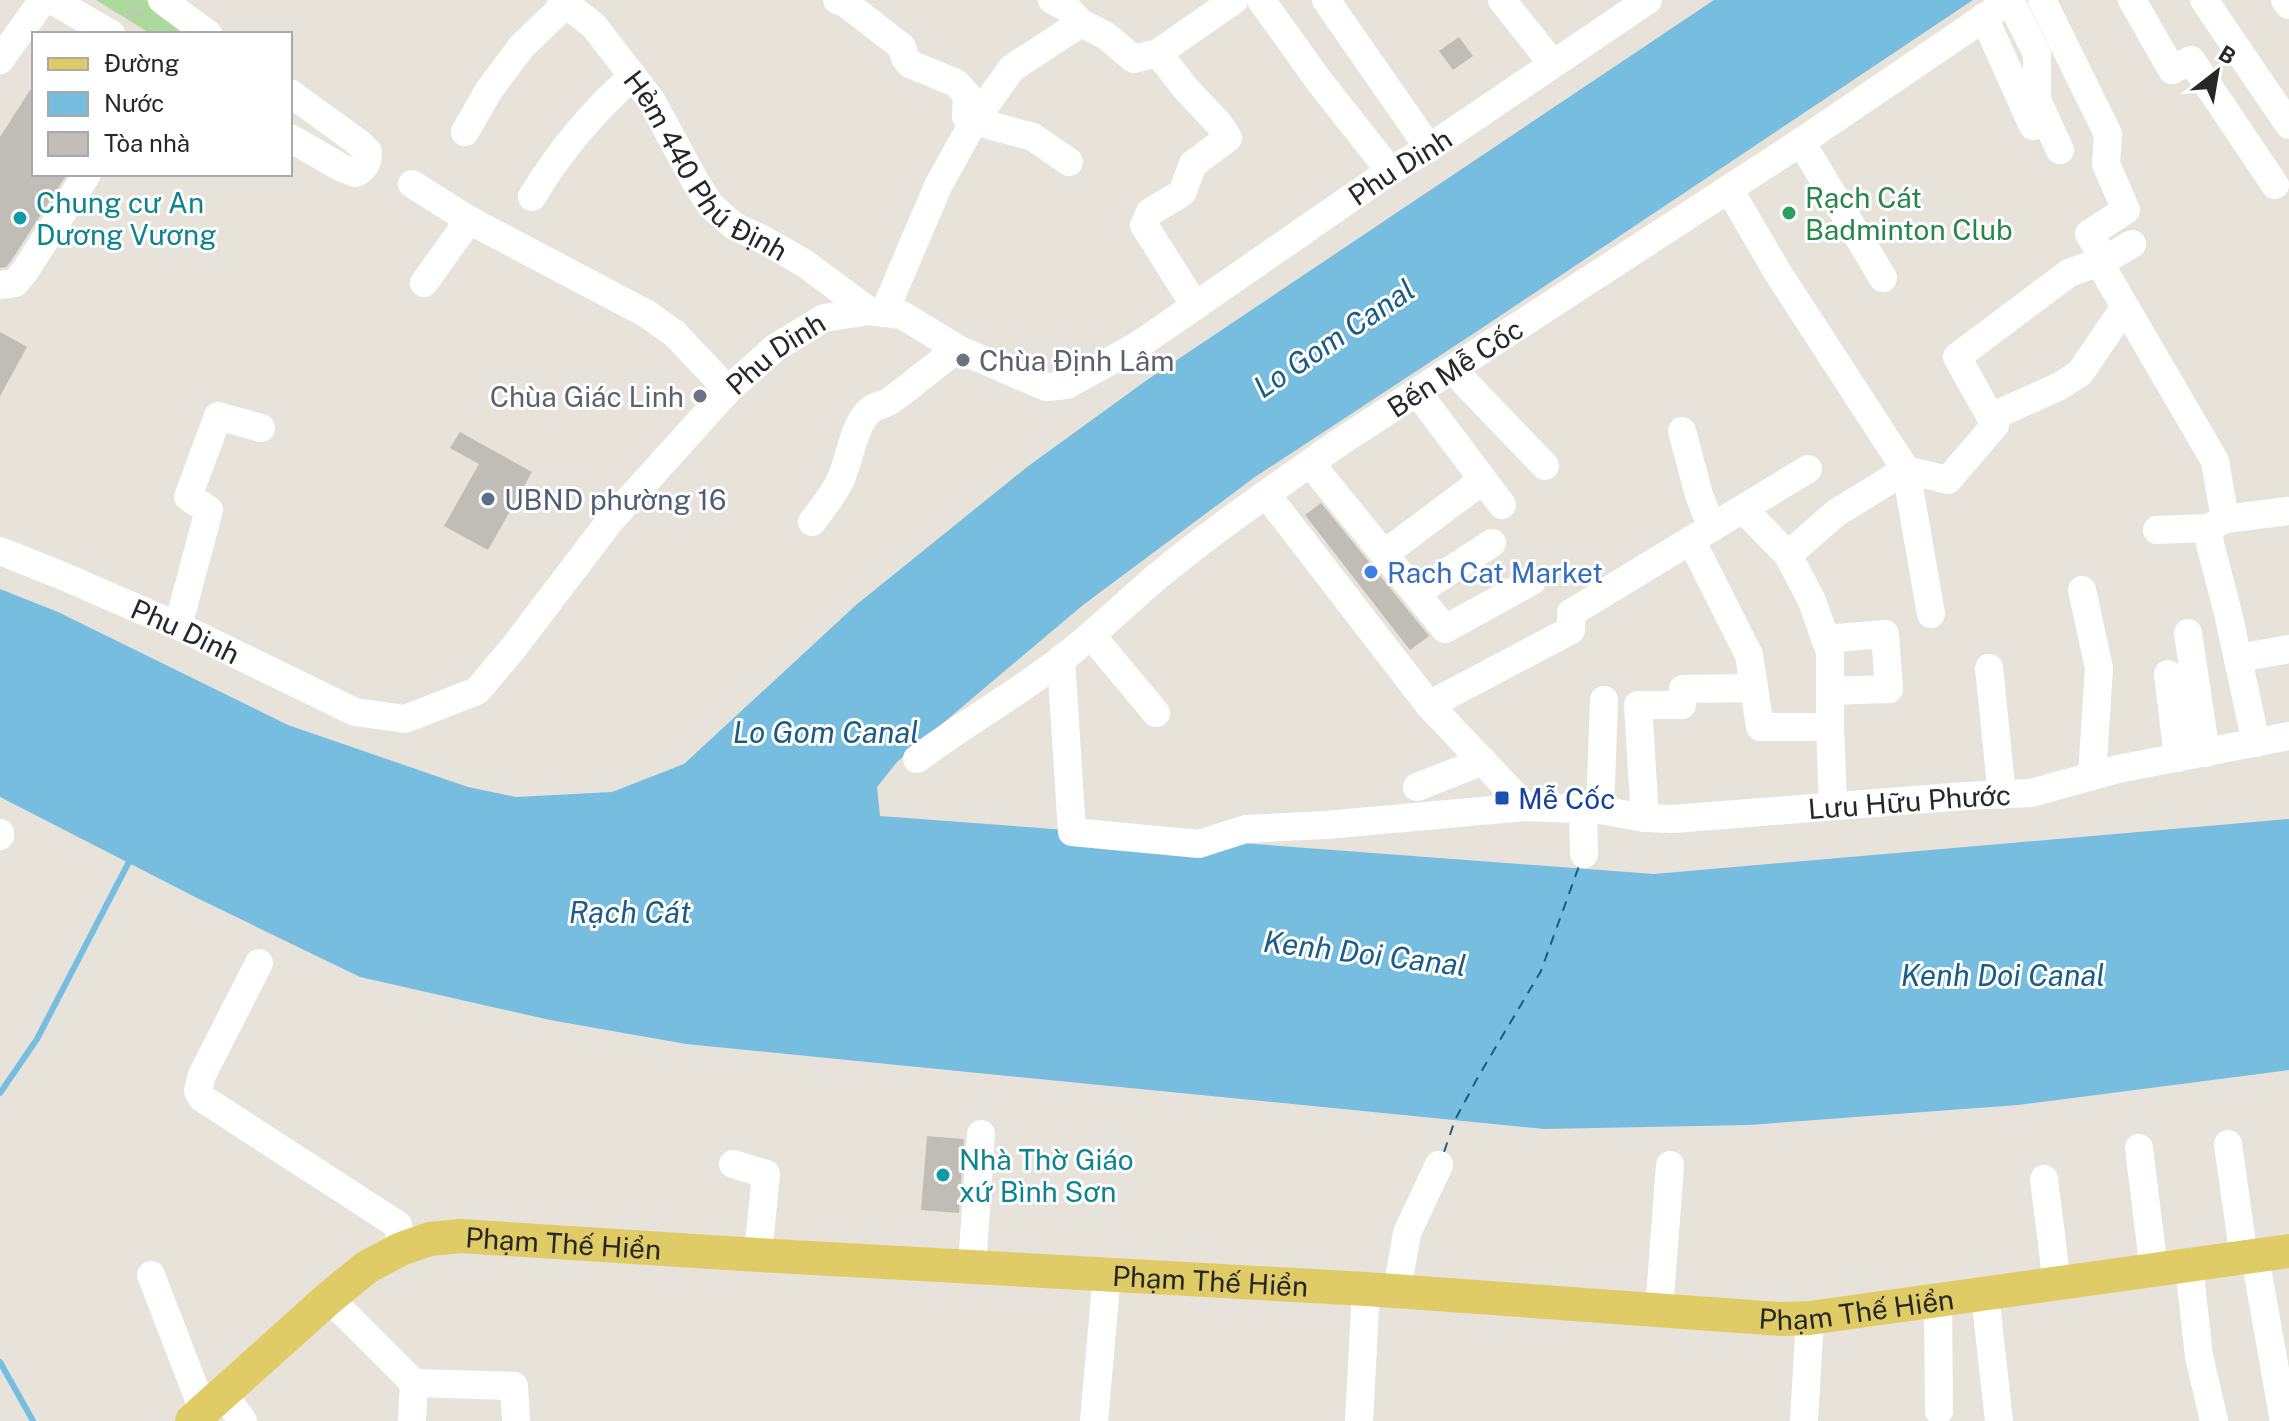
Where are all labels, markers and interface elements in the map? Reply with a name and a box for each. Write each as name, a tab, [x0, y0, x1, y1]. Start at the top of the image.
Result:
legend	[32, 32, 292, 176]
north arrow	[2177, 32, 2257, 112]
text: B	[2214, 40, 2240, 70]
text: Đường	[104, 49, 179, 77]
street label: Hẻm 440 Phú Định	[618, 64, 794, 267]
text: Nước	[104, 89, 164, 117]
street label: Phu Dinh	[1342, 121, 1458, 212]
text: Tòa nhà	[104, 129, 190, 157]
place label: Rạch Cát Badminton Club	[1805, 181, 2013, 246]
place label: Chung cư An Dương Vương	[36, 186, 217, 251]
marker: Rạch Cát Badminton Club	[1780, 204, 1798, 222]
marker: Chung cư An Dương Vương	[11, 209, 29, 227]
water label: Lo Gom Canal	[1247, 271, 1421, 405]
street label: Phu Dinh	[719, 305, 831, 401]
street label: Bến Mễ Cốc	[1381, 311, 1529, 423]
place label: Chùa Định Lâm	[979, 344, 1174, 377]
marker: Chùa Định Lâm	[954, 351, 972, 369]
place label: Chùa Giác Linh	[490, 380, 684, 413]
marker: Chùa Giác Linh	[691, 387, 709, 405]
place label: UBND phường 16	[504, 483, 726, 516]
marker: UBND phường 16	[479, 490, 497, 508]
place label: Rach Cat Market	[1387, 556, 1603, 589]
marker: Rach Cat Market	[1362, 563, 1380, 581]
street label: Phu Dinh	[126, 591, 245, 670]
water label: Lo Gom Canal	[733, 714, 919, 750]
street label: Lưu Hữu Phước	[1806, 777, 2012, 825]
place label: Mễ Cốc	[1518, 782, 1615, 815]
marker: Mễ Cốc	[1493, 789, 1511, 807]
water label: Rạch Cát	[569, 894, 691, 930]
water label: Kenh Doi Canal	[1261, 923, 1469, 983]
water label: Kenh Doi Canal	[1901, 957, 2105, 993]
place label: Nhà Thờ Giáo xứ Bình Sơn	[959, 1143, 1134, 1208]
marker: Nhà Thờ Giáo xứ Bình Sơn	[934, 1166, 952, 1184]
street label: Phạm Thế Hiển	[464, 1220, 662, 1265]
street label: Phạm Thế Hiển	[1111, 1258, 1309, 1302]
street label: Phạm Thế Hiển	[1758, 1282, 1956, 1336]

